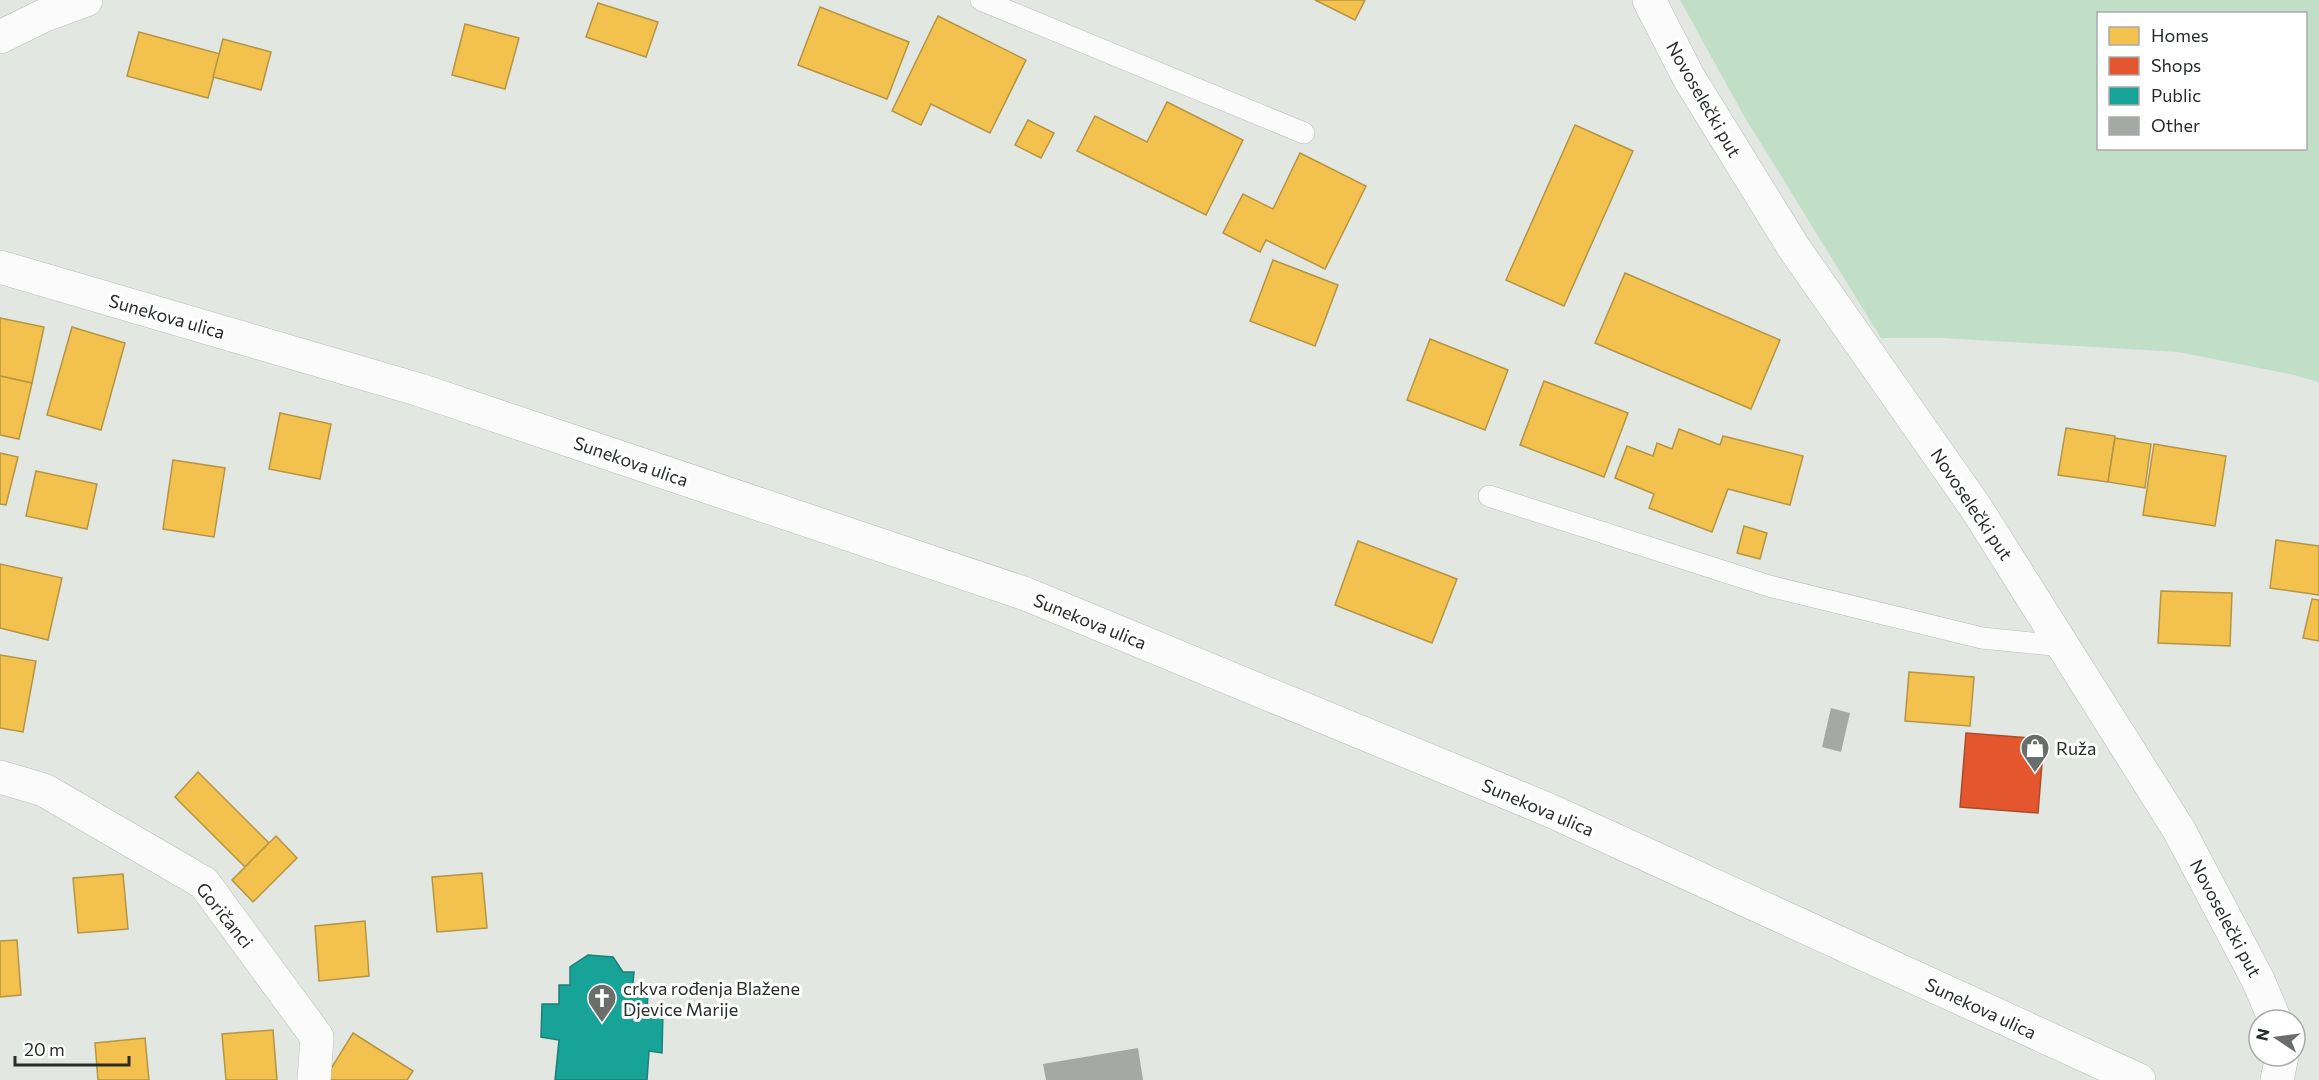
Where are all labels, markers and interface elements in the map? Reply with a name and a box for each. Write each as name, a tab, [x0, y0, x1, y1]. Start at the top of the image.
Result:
legend	[2097, 12, 2307, 150]
text: Homes	[2151, 24, 2209, 46]
street label: Novoselečki put	[1662, 37, 1746, 161]
text: Shops	[2151, 54, 2201, 76]
text: Public	[2151, 84, 2201, 106]
text: Other	[2151, 114, 2200, 136]
street label: Sunekova ulica	[106, 289, 228, 343]
street label: Sunekova ulica	[571, 431, 691, 491]
street label: Novoselečki put	[1927, 444, 2017, 564]
street label: Sunekova ulica	[1030, 588, 1150, 654]
shop icon: Ruža	[2019, 732, 2051, 774]
place label: Ruža	[2056, 737, 2096, 759]
street label: Sunekova ulica	[1479, 773, 1597, 841]
street label: Novoselečki put	[2186, 855, 2266, 981]
street label: Goričanci	[192, 878, 258, 952]
street label: Sunekova ulica	[1922, 973, 2040, 1043]
place label: crkva rođenja Blažene Djevice Marije	[623, 977, 800, 1020]
church icon: crkva rođenja Blažene Djevice Marije	[586, 982, 618, 1024]
north arrow	[2247, 1008, 2307, 1068]
text: N	[2251, 1027, 2273, 1042]
scale bar	[15, 1029, 129, 1067]
text: 20 m	[24, 1038, 65, 1060]

